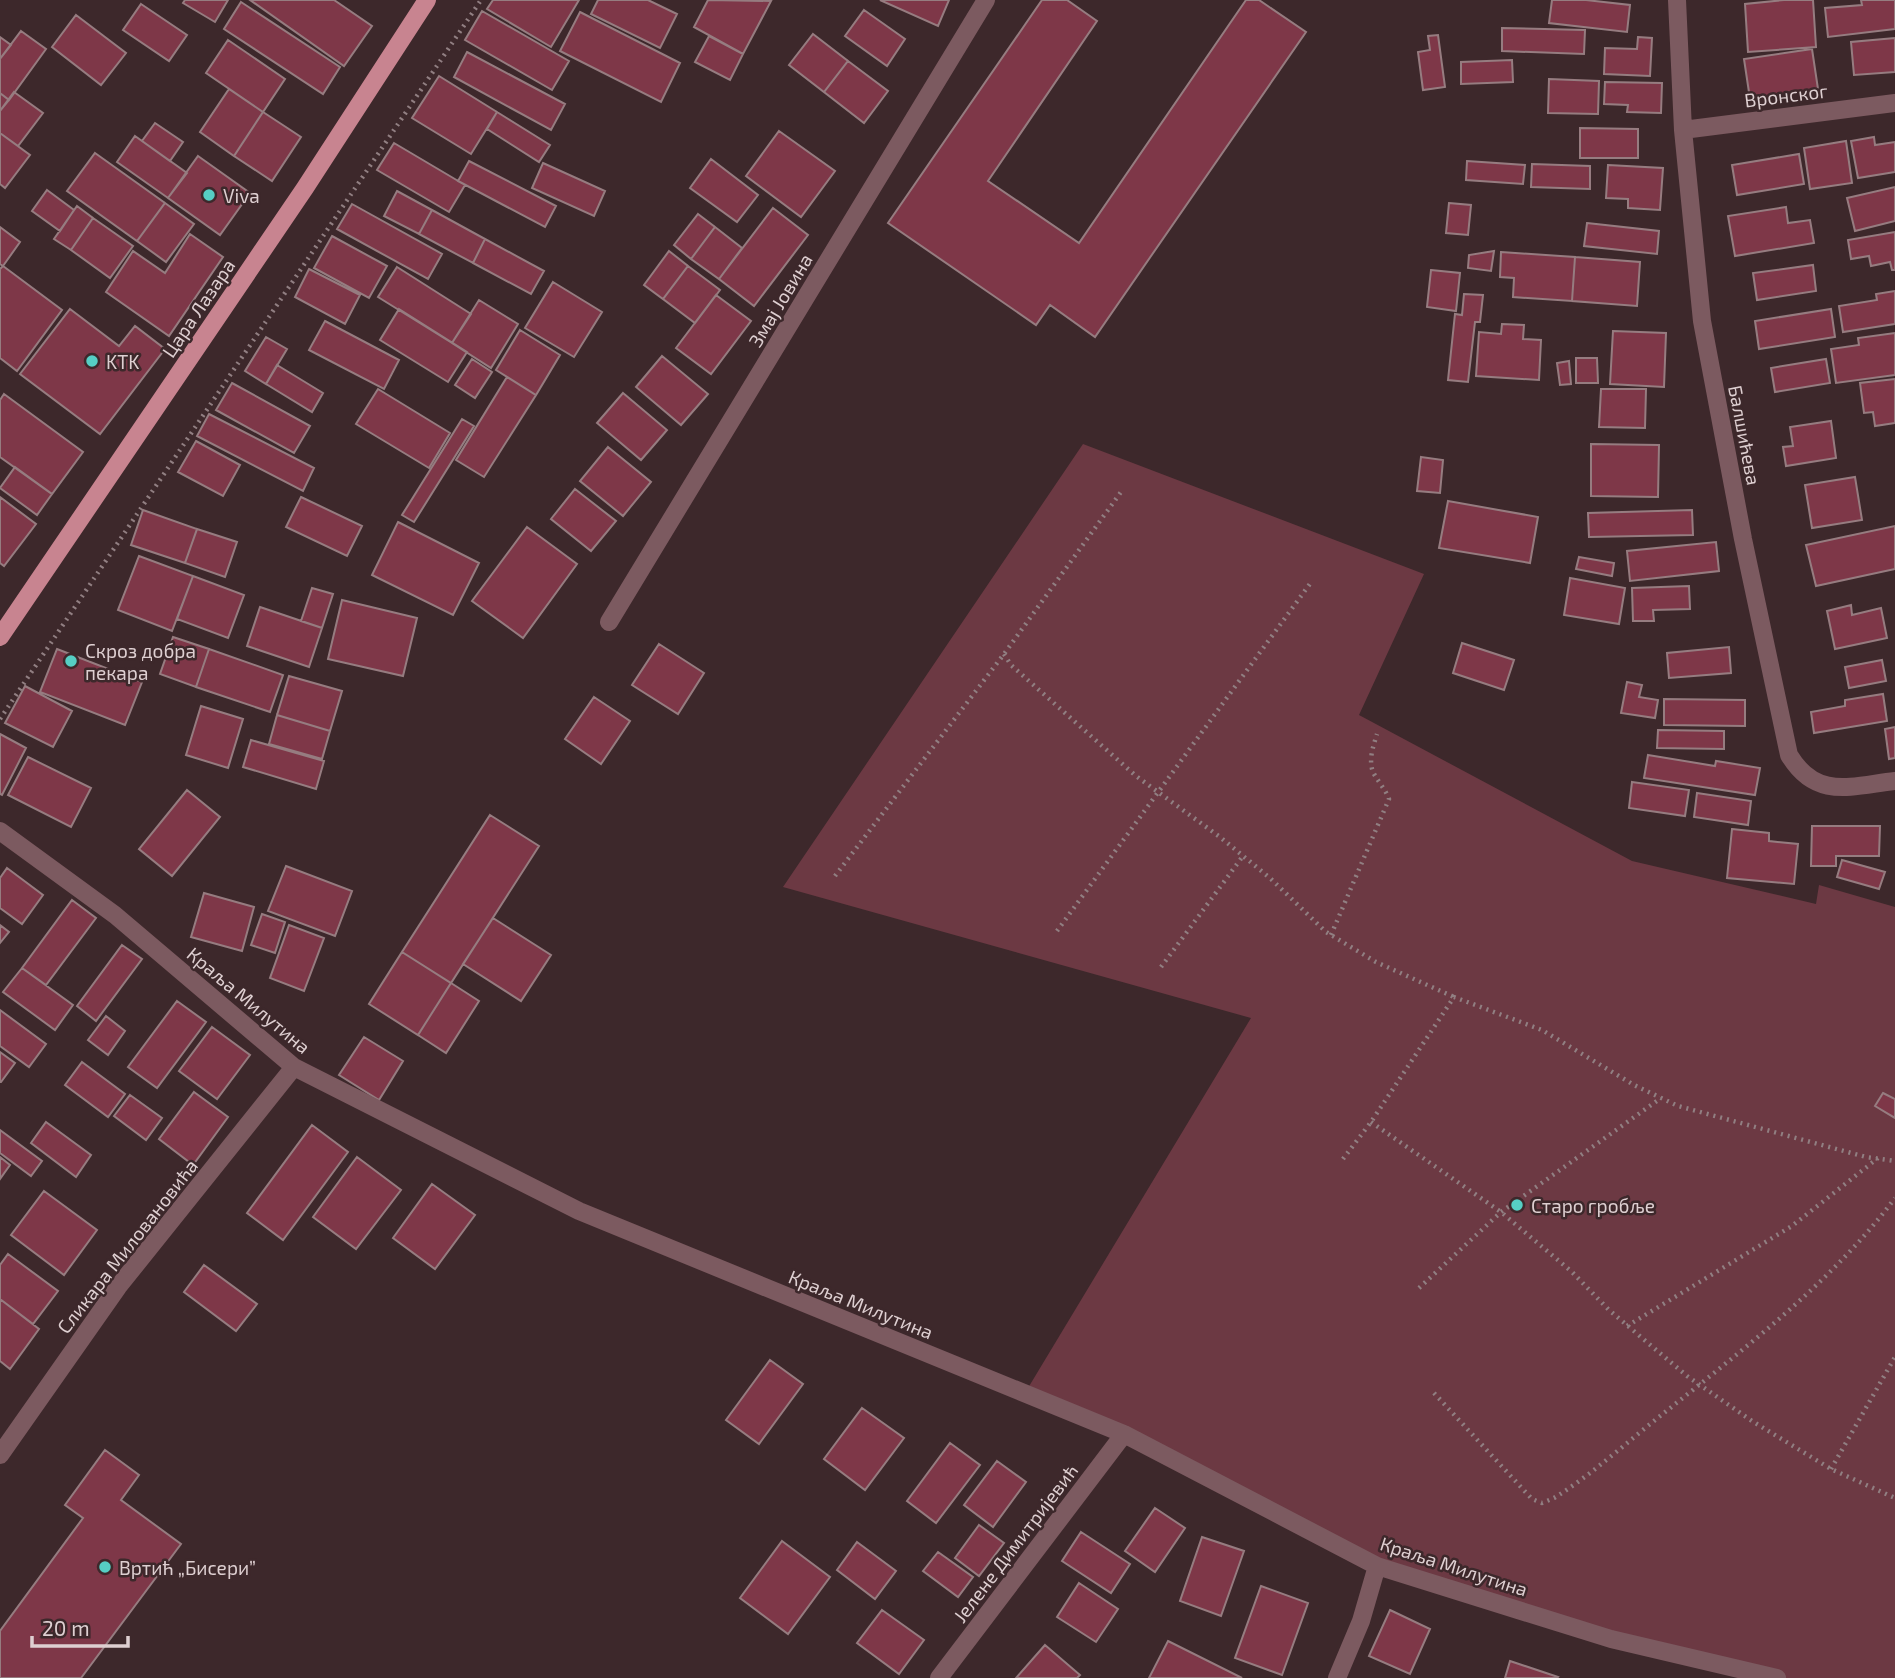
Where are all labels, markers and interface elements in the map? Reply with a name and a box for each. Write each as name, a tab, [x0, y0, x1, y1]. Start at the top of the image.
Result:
street label: Вронског	[1743, 78, 1829, 112]
place label: Viva	[223, 184, 260, 207]
marker: Viva	[201, 187, 217, 203]
street label: Змај Јовина	[743, 249, 817, 351]
street label: Цара Лазара	[157, 254, 239, 362]
place label: KTK	[106, 350, 140, 373]
marker: KTK	[84, 353, 100, 369]
street label: Балшићева	[1724, 383, 1766, 487]
place label: Скроз добра пекара	[85, 639, 196, 684]
marker: Скроз добра пекара	[63, 653, 79, 669]
street label: Краља Милутина	[182, 942, 315, 1059]
street label: Сликара Миловановића	[52, 1154, 202, 1338]
place label: Старо гробље	[1531, 1194, 1655, 1217]
marker: Старо гробље	[1509, 1197, 1525, 1213]
street label: Краља Милутина	[785, 1265, 936, 1344]
street label: Јелене Димитријевић	[948, 1459, 1082, 1627]
street label: Краља Милутина	[1377, 1531, 1531, 1602]
place label: Вртић „Бисери”	[119, 1556, 256, 1579]
marker: Вртић „Бисери”	[97, 1559, 113, 1575]
scale bar	[32, 1604, 128, 1648]
text: 20 m	[42, 1615, 90, 1640]

